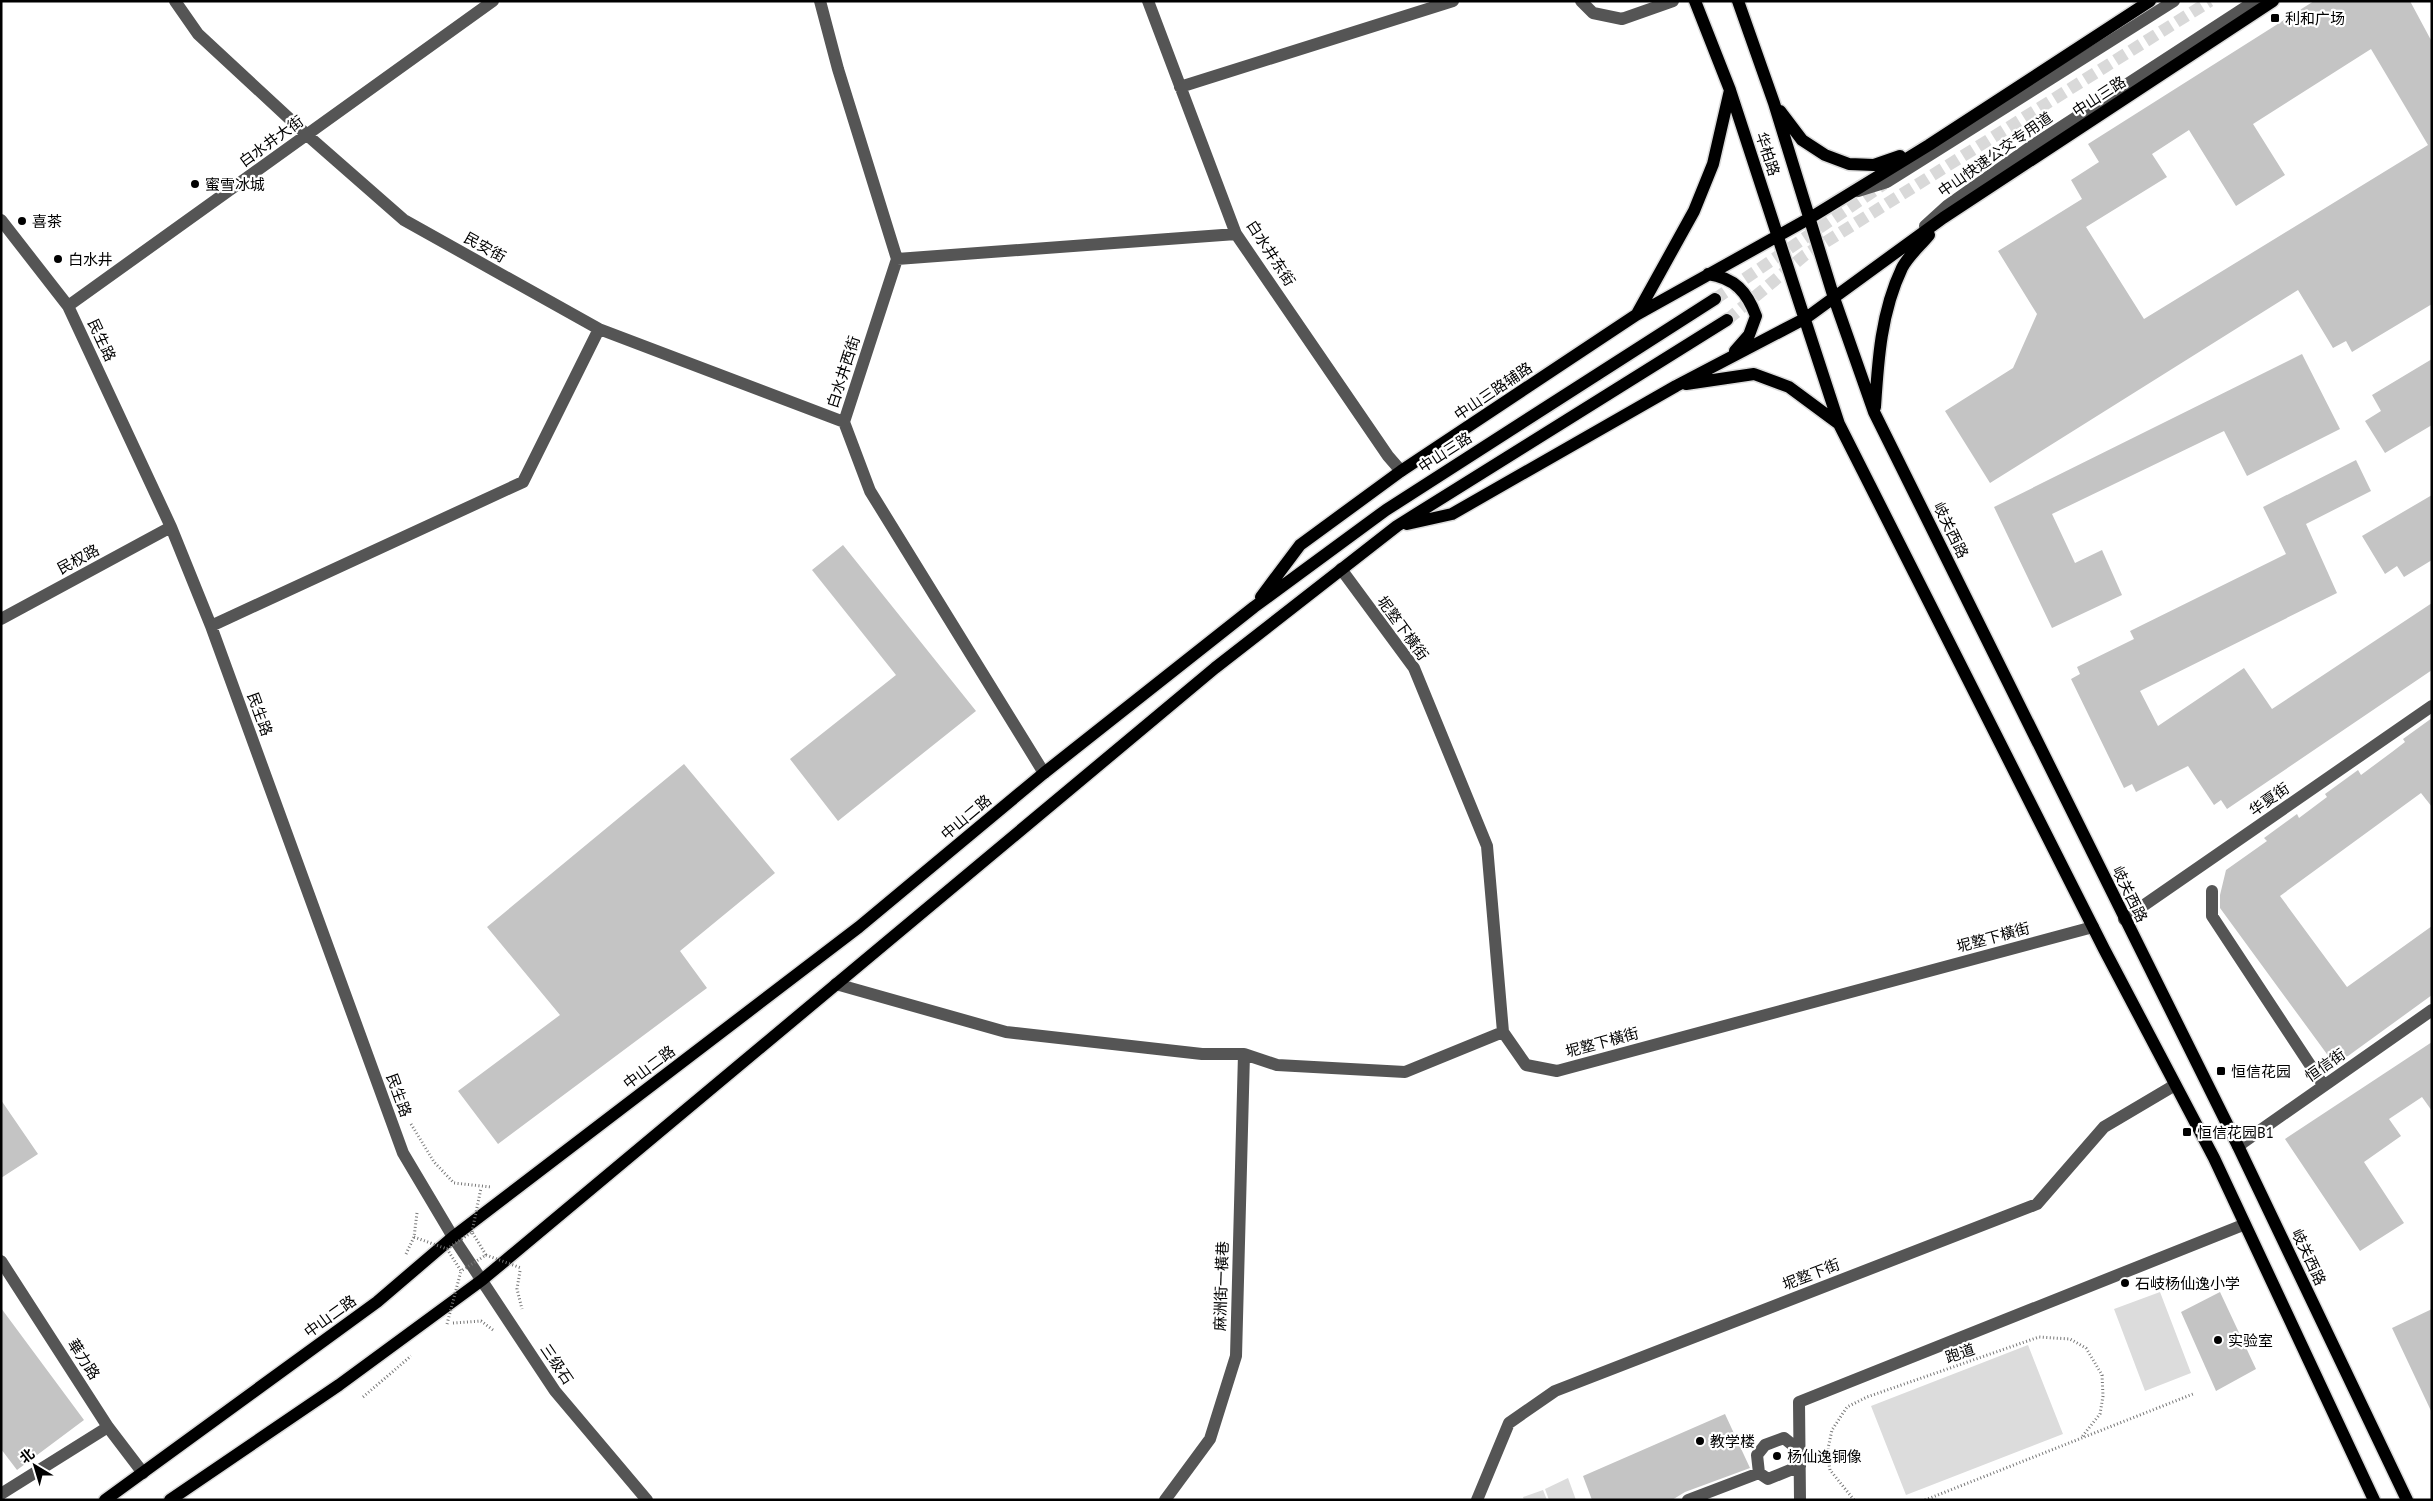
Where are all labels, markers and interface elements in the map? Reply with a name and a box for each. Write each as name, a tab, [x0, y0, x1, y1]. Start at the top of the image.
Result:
place label: 利和广场	[2285, 9, 2345, 28]
marker: 利和广场	[2269, 12, 2281, 24]
street label: 中山三路	[2069, 72, 2129, 120]
street label: 中山快速公交专用道	[1934, 107, 2056, 201]
street label: 白水井大街	[235, 111, 307, 171]
street label: 华柏路	[1752, 130, 1784, 178]
place label: 蜜雪冰城	[205, 175, 265, 194]
marker: 蜜雪冰城	[189, 178, 201, 190]
place label: 喜茶	[32, 212, 62, 231]
marker: 喜茶	[16, 215, 28, 227]
street label: 白水井东街	[1243, 216, 1299, 290]
street label: 民安街	[461, 228, 509, 266]
place label: 白水井	[68, 250, 113, 269]
marker: 白水井	[52, 253, 64, 265]
street label: 民生路	[84, 316, 120, 364]
street label: 白水井西街	[822, 333, 864, 411]
street label: 中山三路辅路	[1450, 358, 1536, 424]
street label: 中山三路	[1415, 428, 1475, 476]
street label: 岐关西路	[1929, 499, 1973, 561]
street label: 民权路	[54, 540, 102, 578]
street label: 坭墪下橫街	[1373, 592, 1433, 664]
street label: 民生路	[243, 690, 277, 738]
street label: 华夏街	[2245, 778, 2293, 820]
street label: 中山二路	[937, 790, 995, 844]
street label: 岐关西路	[2108, 863, 2152, 925]
street label: 坭墪下橫街	[1954, 918, 2032, 956]
street label: 坭墪下橫街	[1563, 1023, 1641, 1061]
street label: 中山二路	[619, 1041, 679, 1093]
street label: 恒信街	[2301, 1044, 2349, 1086]
place label: 恒信花园	[2231, 1062, 2291, 1081]
marker: 恒信花园	[2215, 1065, 2227, 1077]
street label: 民生路	[382, 1071, 416, 1119]
place label: 恒信花园B1	[2197, 1123, 2274, 1142]
marker: 恒信花园B1	[2181, 1126, 2193, 1138]
street label: 岐关西路	[2288, 1226, 2330, 1288]
street label: 麻洲街一橫巷	[1210, 1241, 1232, 1331]
street label: 坭墪下街	[1780, 1254, 1842, 1294]
place label: 石岐杨仙逸小学	[2135, 1274, 2240, 1293]
marker: 石岐杨仙逸小学	[2119, 1277, 2131, 1289]
street label: 中山二路	[300, 1291, 360, 1341]
place label: 实验室	[2228, 1331, 2273, 1350]
marker: 实验室	[2212, 1334, 2224, 1346]
street label: 華力路	[64, 1335, 104, 1383]
street label: 跑道	[1943, 1339, 1977, 1367]
street label: 三级石	[537, 1340, 577, 1388]
place label: 教学楼	[1710, 1432, 1755, 1451]
marker: 教学楼	[1694, 1435, 1706, 1447]
north arrow	[10, 1441, 60, 1491]
text: 北	[16, 1444, 38, 1467]
place label: 杨仙逸铜像	[1787, 1447, 1862, 1466]
marker: 杨仙逸铜像	[1771, 1450, 1783, 1462]

